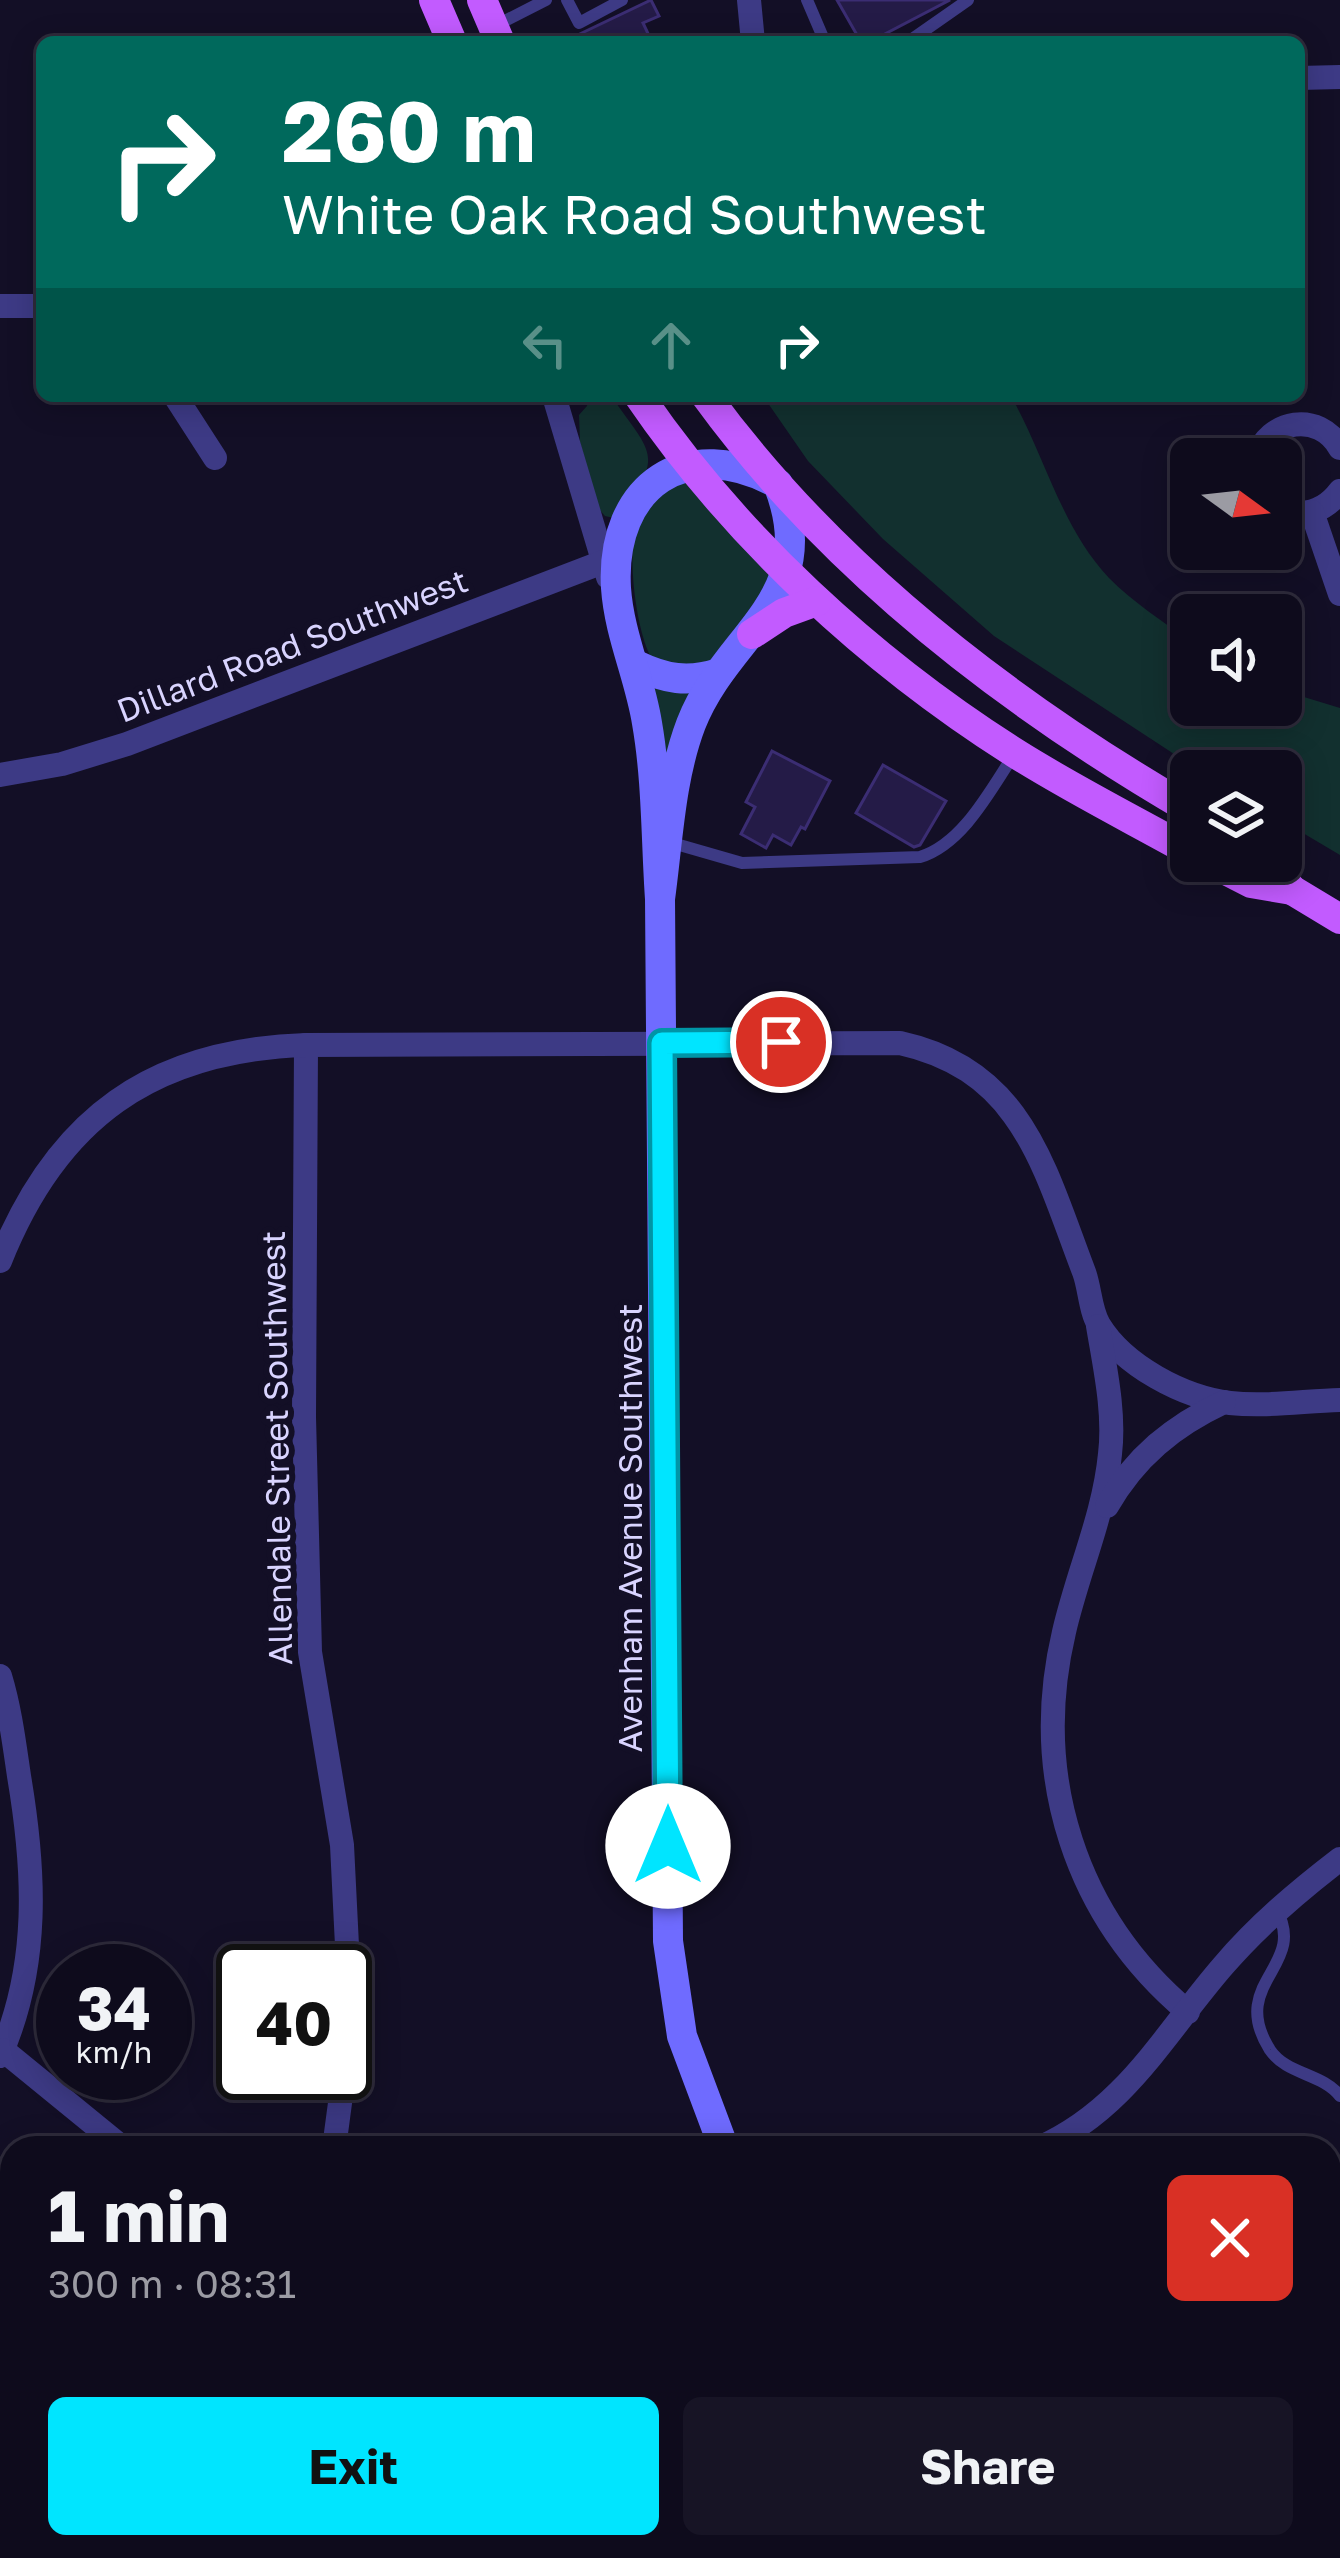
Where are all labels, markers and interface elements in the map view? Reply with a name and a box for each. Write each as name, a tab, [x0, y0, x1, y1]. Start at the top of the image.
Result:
text: 260 m	[282, 80, 536, 180]
icon: right	[84, 84, 240, 240]
text: White Oak Road Southwest	[282, 181, 987, 246]
icon: left	[512, 312, 578, 378]
icon: ahead	[638, 312, 704, 378]
icon: right	[764, 312, 830, 378]
north arrow	[1170, 438, 1302, 570]
map controls	[1170, 438, 1302, 882]
street label: Dillard Road Southwest	[111, 560, 473, 730]
button: sound	[1170, 594, 1302, 726]
button: layers	[1170, 750, 1302, 882]
pin	[730, 991, 832, 1093]
icon: arrive	[748, 1009, 814, 1075]
street label: Allendale Street Southwest	[253, 1230, 299, 1666]
street label: Avenham Avenue Southwest	[610, 1304, 649, 1752]
position arrow	[605, 1783, 731, 1909]
speed limit sign: 40	[216, 1944, 372, 2100]
text: 34	[77, 1971, 151, 2043]
text: km/h	[76, 2034, 152, 2070]
text: 1 min	[48, 2171, 229, 2258]
button: close	[1167, 2175, 1293, 2301]
text: 300 m · 08:31	[48, 2260, 296, 2307]
button: Exit	[48, 2397, 659, 2535]
button: Share	[683, 2397, 1293, 2535]

